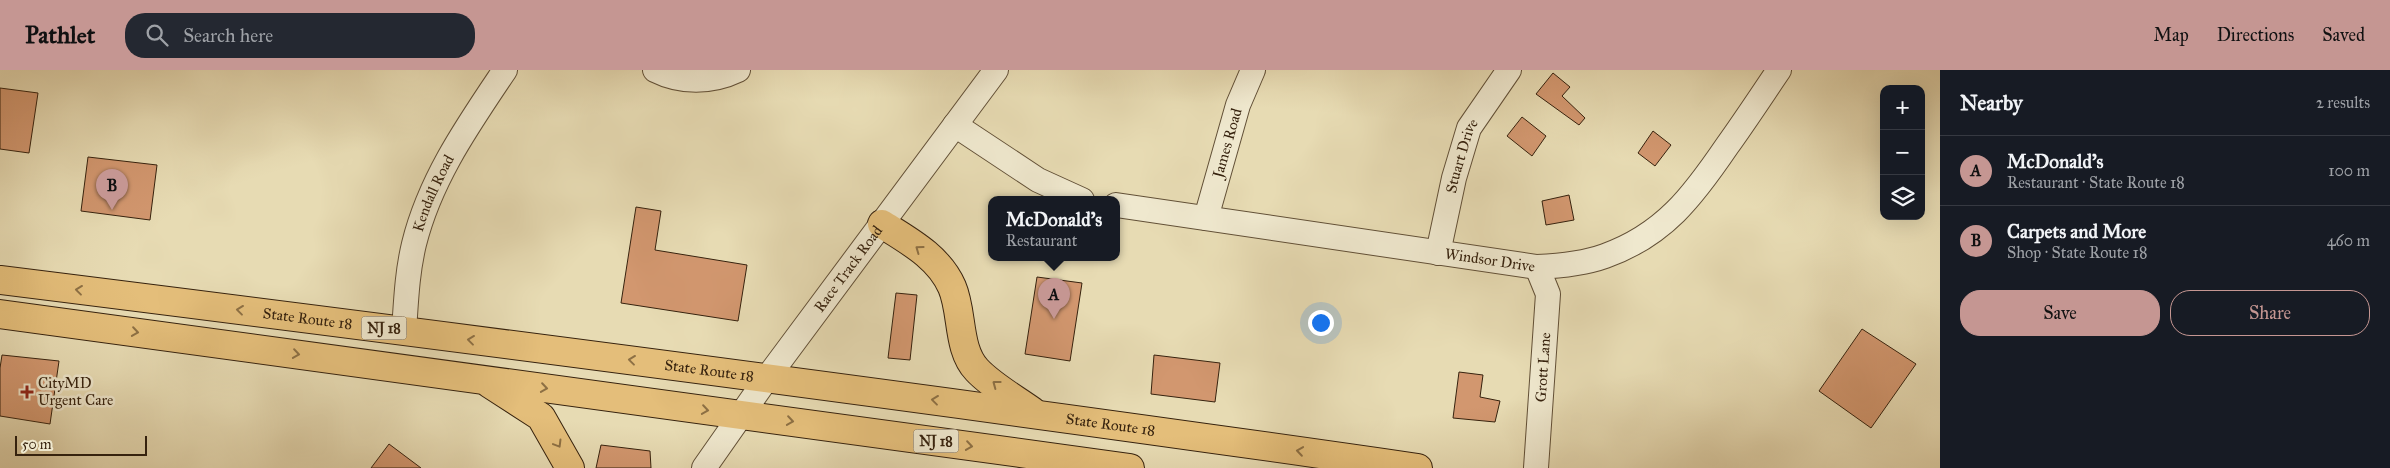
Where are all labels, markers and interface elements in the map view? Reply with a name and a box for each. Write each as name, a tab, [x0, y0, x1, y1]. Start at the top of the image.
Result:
search box	[125, 13, 475, 58]
text: Pathlet	[25, 20, 95, 50]
icon: search	[143, 21, 171, 49]
text: Search here	[183, 24, 273, 47]
text: Map	[2153, 24, 2189, 46]
text: Directions	[2217, 24, 2294, 46]
text: Saved	[2322, 24, 2365, 46]
map controls	[1880, 85, 1925, 220]
button: +	[1880, 85, 1925, 130]
text: Nearby	[1960, 90, 2023, 116]
text: 2 results	[2316, 93, 2370, 112]
street label: James Road	[1208, 106, 1246, 182]
street label: Stuart Drive	[1442, 115, 1482, 195]
button: −	[1880, 130, 1925, 175]
text: McDonald's	[2007, 150, 2103, 173]
street label: Kendall Road	[409, 151, 458, 234]
text: A	[1971, 161, 1981, 180]
text: 100 m	[2328, 161, 2370, 180]
pin: B	[96, 169, 128, 210]
text: Restaurant · State Route 18	[2007, 173, 2185, 192]
button: layers	[1880, 175, 1925, 220]
popup	[988, 196, 1120, 261]
text: McDonald's	[1006, 208, 1102, 231]
text: Carpets and More	[2007, 220, 2146, 243]
street label: Race Track Road	[810, 222, 887, 316]
text: Restaurant	[1006, 231, 1077, 250]
text: B	[1971, 231, 1981, 250]
text: 460 m	[2327, 231, 2370, 250]
text: Shop · State Route 18	[2007, 243, 2147, 262]
street label: Windsor Drive	[1444, 245, 1536, 276]
one-way arrow	[915, 246, 925, 255]
pin: A	[1038, 278, 1070, 319]
one-way arrow	[75, 285, 83, 296]
button: Save	[1960, 290, 2160, 336]
button: Share	[2170, 290, 2370, 336]
street label: State Route 18	[262, 304, 353, 333]
one-way arrow	[236, 306, 245, 316]
your location	[1308, 310, 1334, 336]
road number: NJ 18	[362, 317, 406, 340]
one-way arrow	[131, 327, 139, 337]
street label: Grott Lane	[1532, 332, 1554, 403]
one-way arrow	[467, 335, 475, 345]
one-way arrow	[292, 348, 300, 358]
one-way arrow	[628, 355, 636, 366]
street label: State Route 18	[663, 356, 755, 385]
place label: CityMD Urgent Care	[38, 374, 113, 409]
one-way arrow	[540, 382, 548, 393]
one-way arrow	[993, 382, 1002, 390]
marker: CityMD Urgent Care	[20, 385, 34, 399]
one-way arrow	[930, 395, 938, 406]
one-way arrow	[700, 404, 709, 414]
street label: State Route 18	[1065, 410, 1156, 440]
one-way arrow	[787, 415, 795, 426]
road number: NJ 18	[914, 430, 958, 452]
scale bar	[15, 433, 148, 456]
text: 50 m	[22, 436, 51, 453]
one-way arrow	[551, 439, 561, 448]
one-way arrow	[964, 440, 973, 450]
one-way arrow	[1296, 446, 1304, 457]

